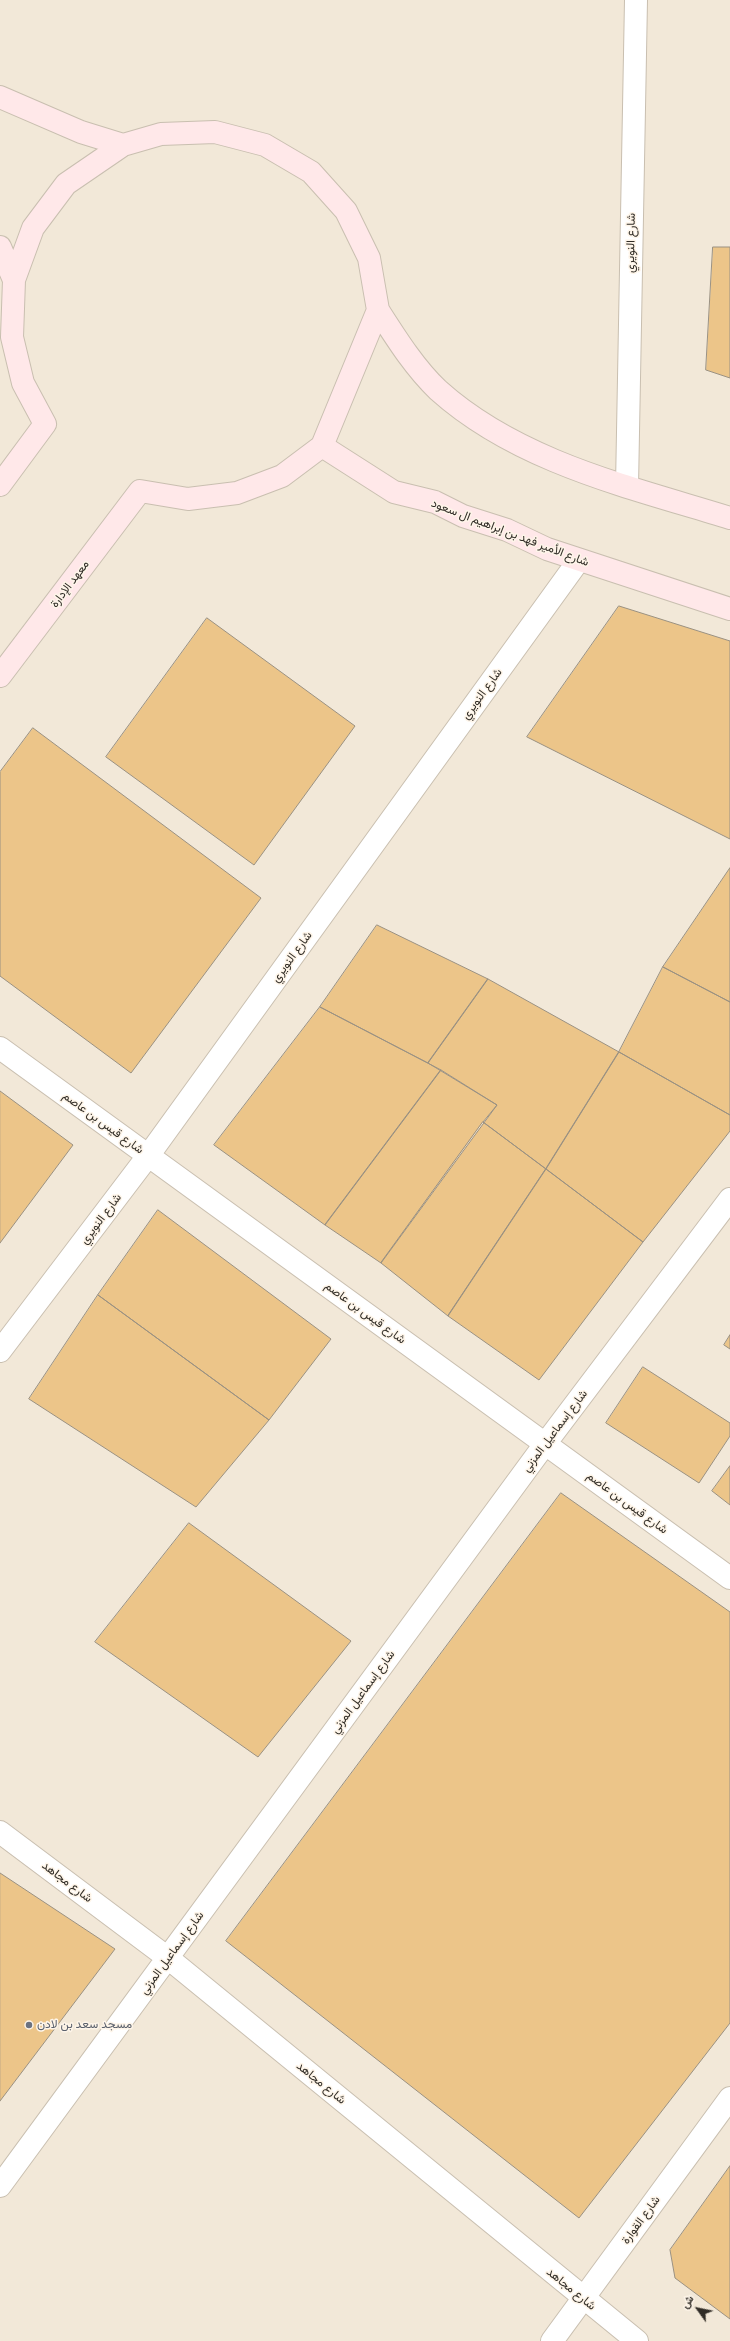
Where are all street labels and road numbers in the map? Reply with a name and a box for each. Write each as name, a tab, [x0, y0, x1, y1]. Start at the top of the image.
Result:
street label: شارع النويري	[623, 213, 639, 273]
street label: شارع الأمير فهد بن إبراهيم ال سعود	[429, 496, 591, 570]
street label: معهد الإدارة	[48, 558, 92, 610]
street label: شارع النويري	[459, 666, 505, 722]
street label: شارع النويري	[269, 929, 315, 985]
street label: شارع قيس بن عاصم	[60, 1089, 146, 1157]
street label: شارع النويري	[77, 1191, 125, 1247]
street label: شارع قيس بن عاصم	[322, 1279, 408, 1347]
street label: شارع إسماعيل المزني	[519, 1387, 591, 1475]
street label: شارع قيس بن عاصم	[584, 1469, 670, 1537]
street label: شارع إسماعيل المزني	[328, 1648, 398, 1736]
street label: شارع مجاهد	[39, 1858, 95, 1906]
street label: شارع إسماعيل المزني	[137, 1909, 207, 1997]
street label: شارع مجاهد	[293, 2059, 349, 2107]
street label: شارع القوارة	[619, 2193, 663, 2247]
street label: شارع مجاهد	[543, 2265, 599, 2313]

